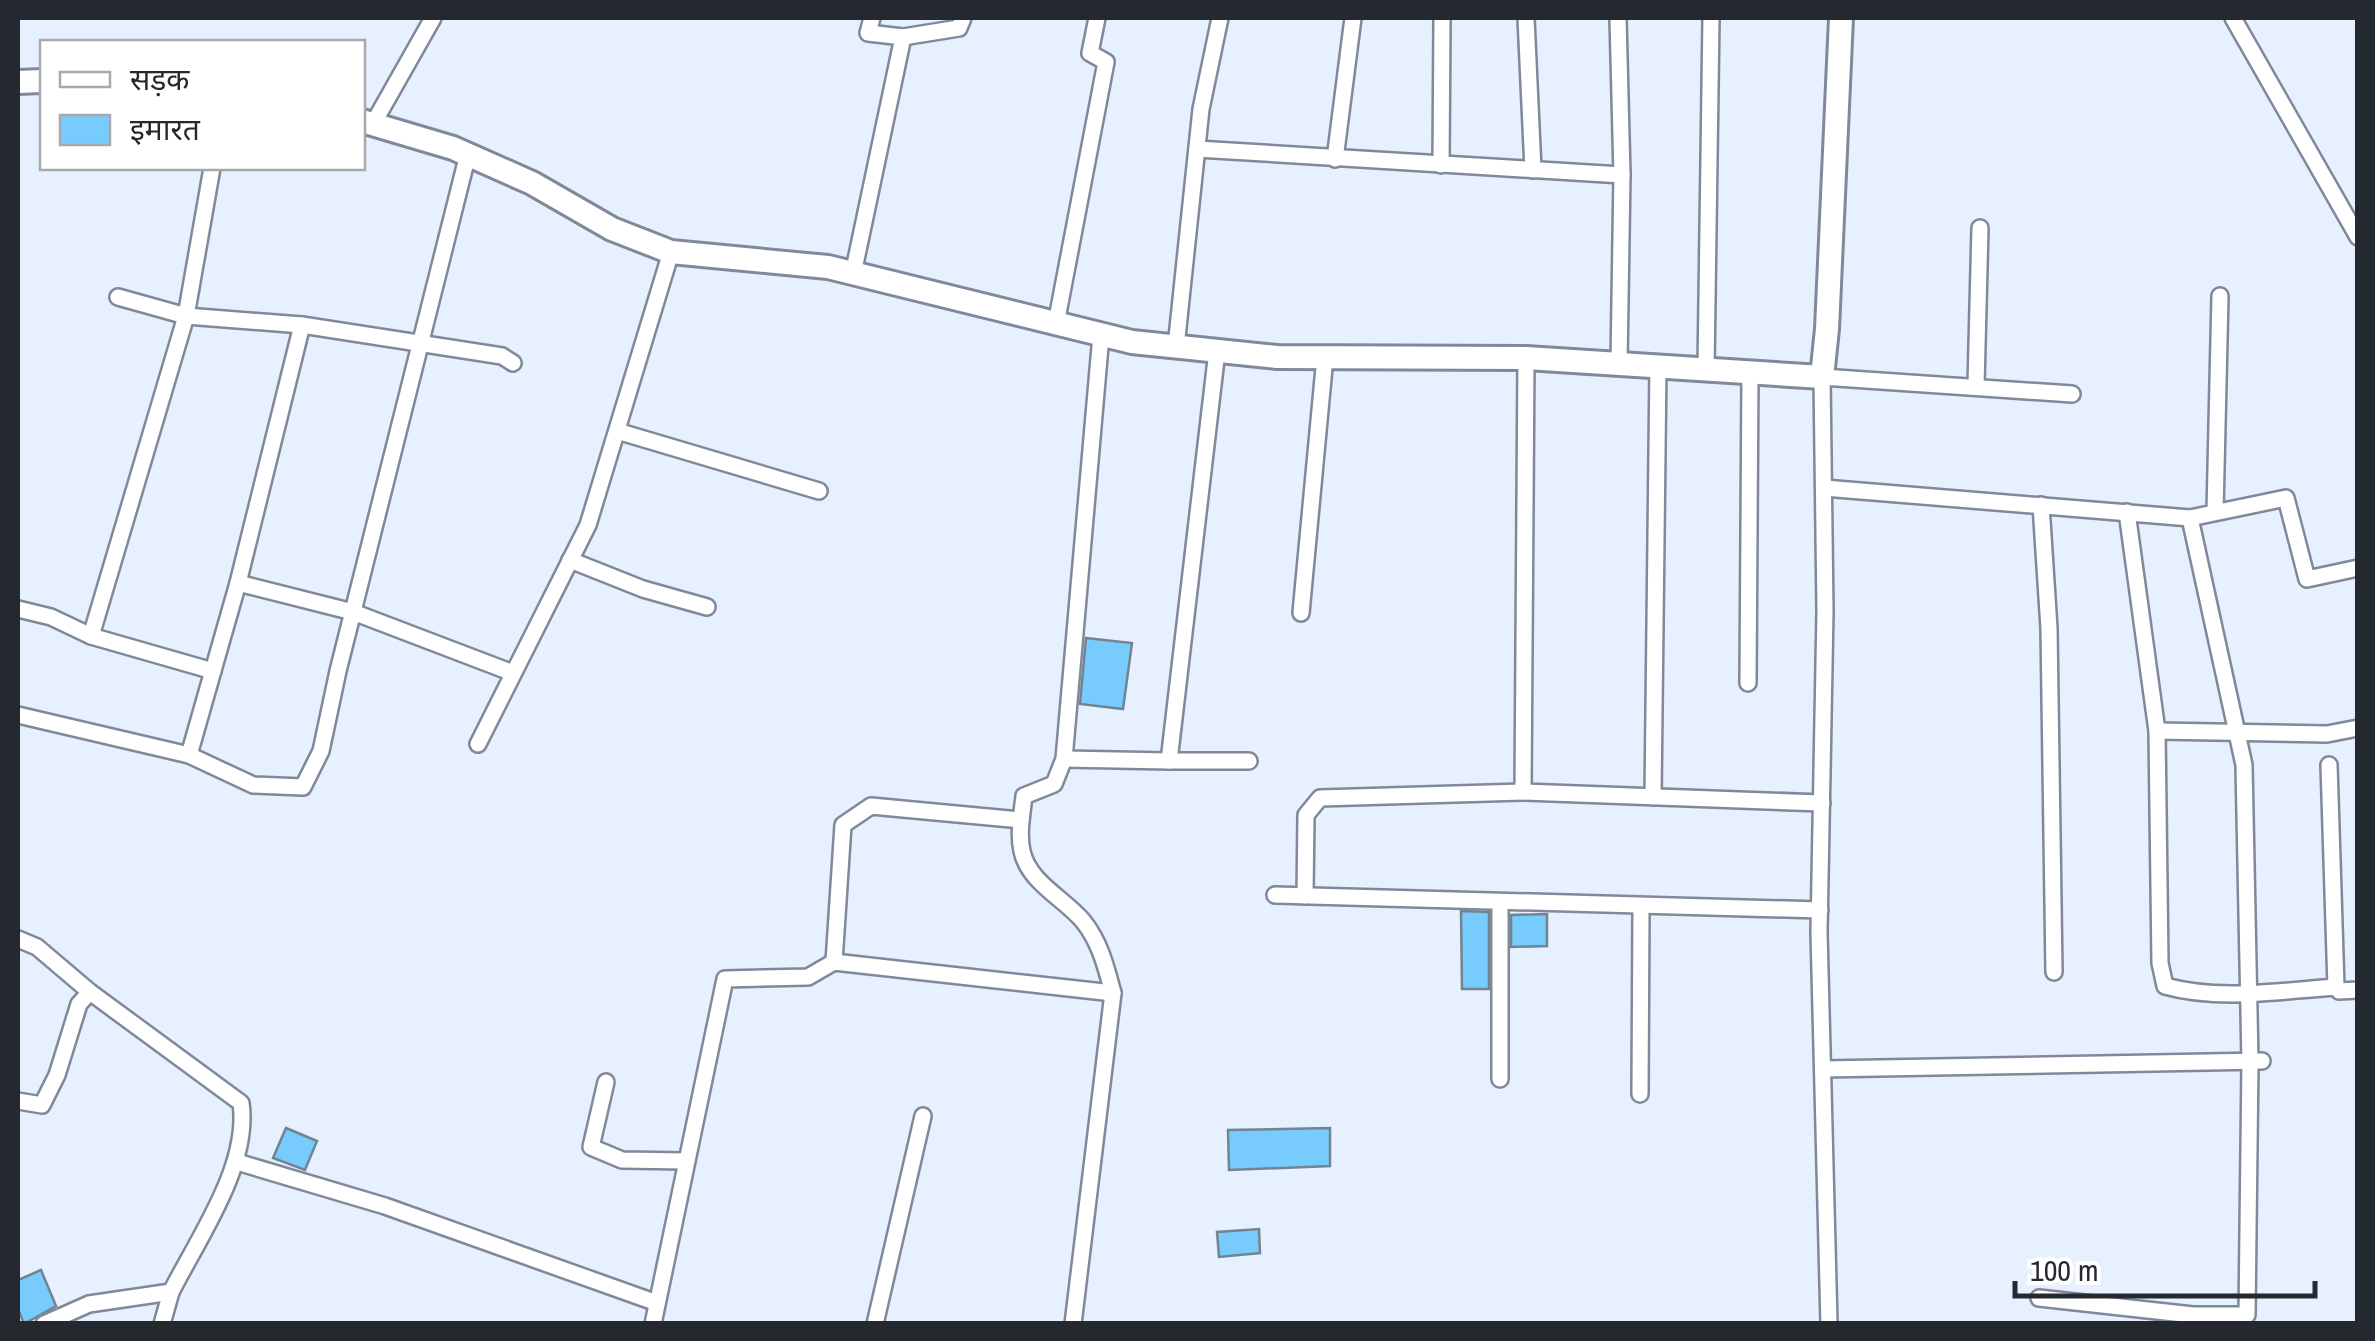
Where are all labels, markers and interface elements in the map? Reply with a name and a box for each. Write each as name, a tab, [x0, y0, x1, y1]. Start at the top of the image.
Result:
legend	[40, 40, 365, 170]
text: सड़क	[130, 59, 190, 99]
text: इमारत	[130, 109, 201, 149]
scale bar	[2015, 1236, 2315, 1298]
text: 100 m	[2030, 1250, 2098, 1290]

